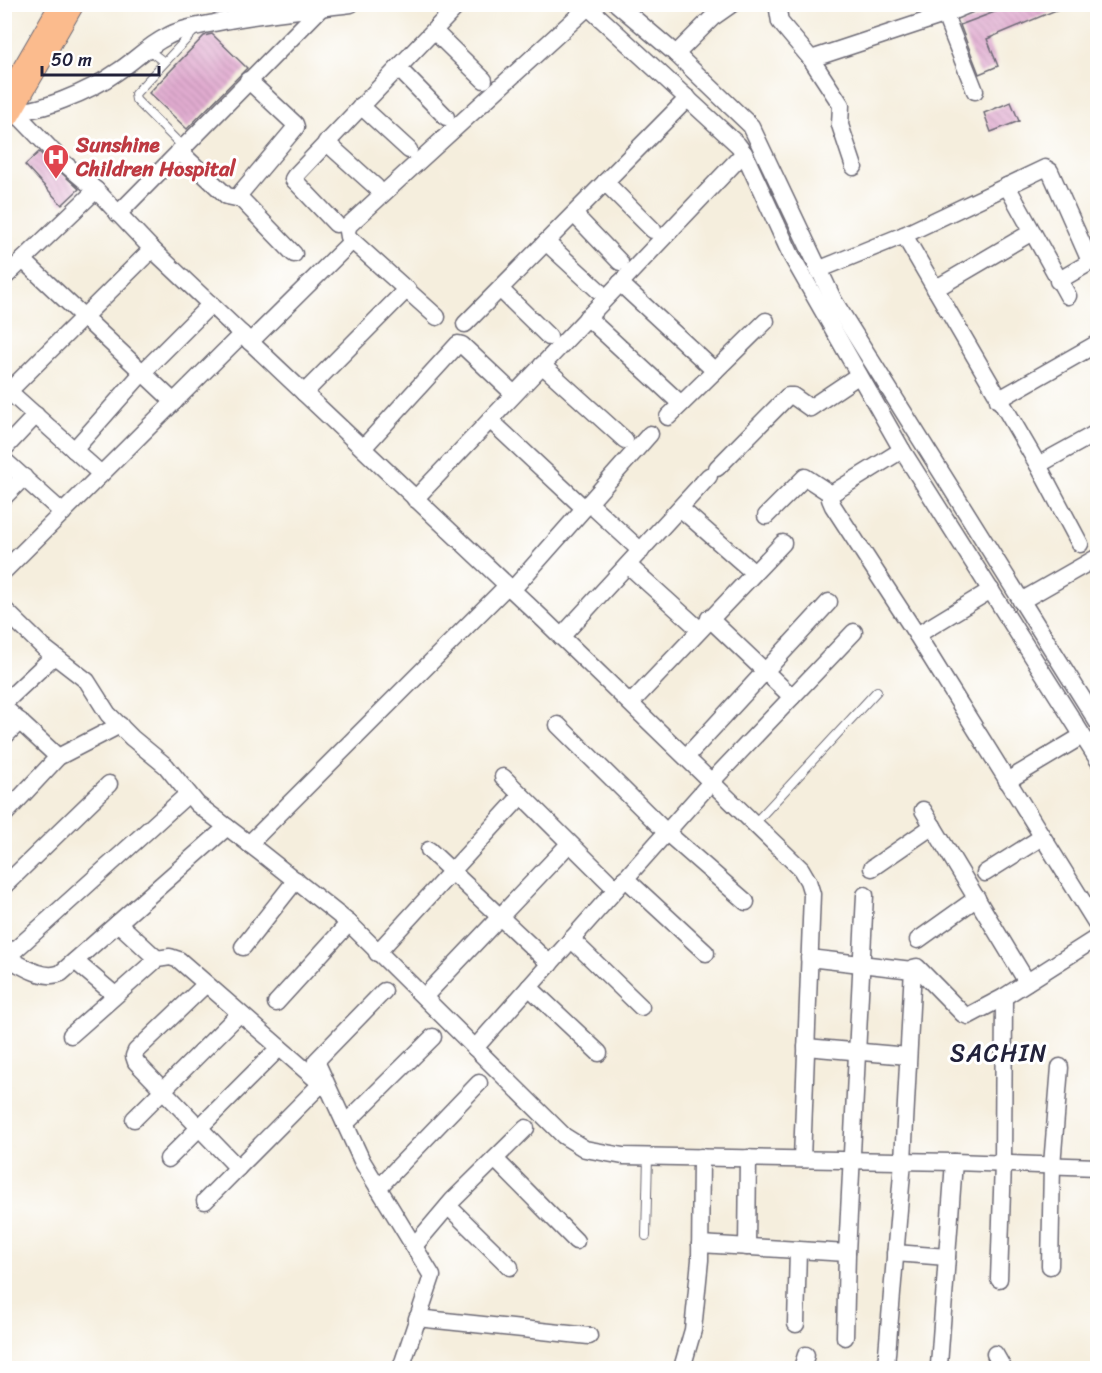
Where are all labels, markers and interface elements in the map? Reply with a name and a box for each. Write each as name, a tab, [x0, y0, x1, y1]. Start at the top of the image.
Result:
scale bar	[42, 39, 159, 77]
text: 50 m	[51, 44, 92, 76]
place label: Sunshine Children Hospital	[75, 126, 237, 188]
hospital icon: Sunshine Children Hospital	[41, 142, 71, 180]
district label: SACHIN	[950, 1032, 1048, 1074]

